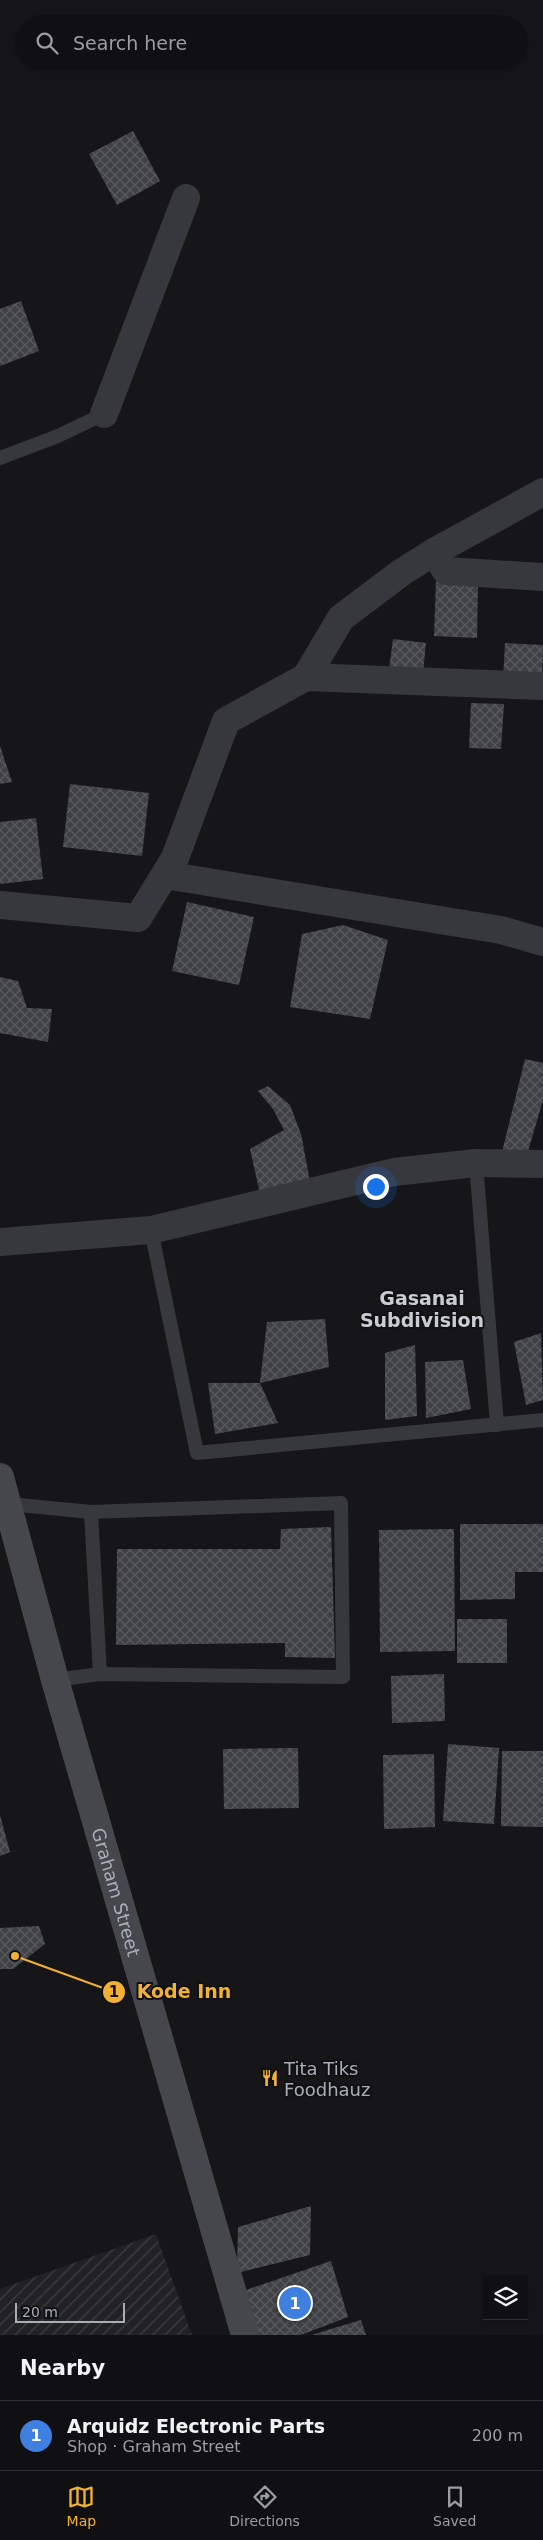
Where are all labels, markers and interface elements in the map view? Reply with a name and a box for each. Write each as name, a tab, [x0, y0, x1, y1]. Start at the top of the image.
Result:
search box	[15, 15, 528, 70]
icon: search	[33, 29, 61, 57]
text: Search here	[73, 32, 187, 54]
your location	[363, 1174, 389, 1200]
district label: Gasanai Subdivision	[360, 1287, 484, 1331]
street label: Graham Street	[88, 1825, 145, 1959]
callout: Kode Inn	[101, 1975, 241, 2009]
text: Kode Inn	[137, 1980, 231, 2002]
text: 1	[109, 1983, 119, 2001]
place label: Tita Tiks Foodhauz	[283, 2058, 370, 2100]
restaurant icon: Tita Tiks Foodhauz	[260, 2068, 280, 2088]
map controls	[483, 2275, 528, 2320]
button: layers	[483, 2275, 528, 2320]
pin: 1	[279, 2284, 311, 2322]
scale bar	[15, 2300, 125, 2323]
text: 20 m	[22, 2304, 58, 2320]
text: Nearby	[20, 2356, 105, 2380]
text: Arquidz Electronic Parts	[67, 2415, 325, 2437]
text: 1	[30, 2426, 42, 2445]
text: 200 m	[472, 2426, 523, 2445]
text: Shop · Graham Street	[67, 2437, 241, 2456]
tab: Map	[67, 2483, 96, 2529]
tab: Directions	[229, 2483, 300, 2529]
tab: Saved	[433, 2483, 476, 2529]

